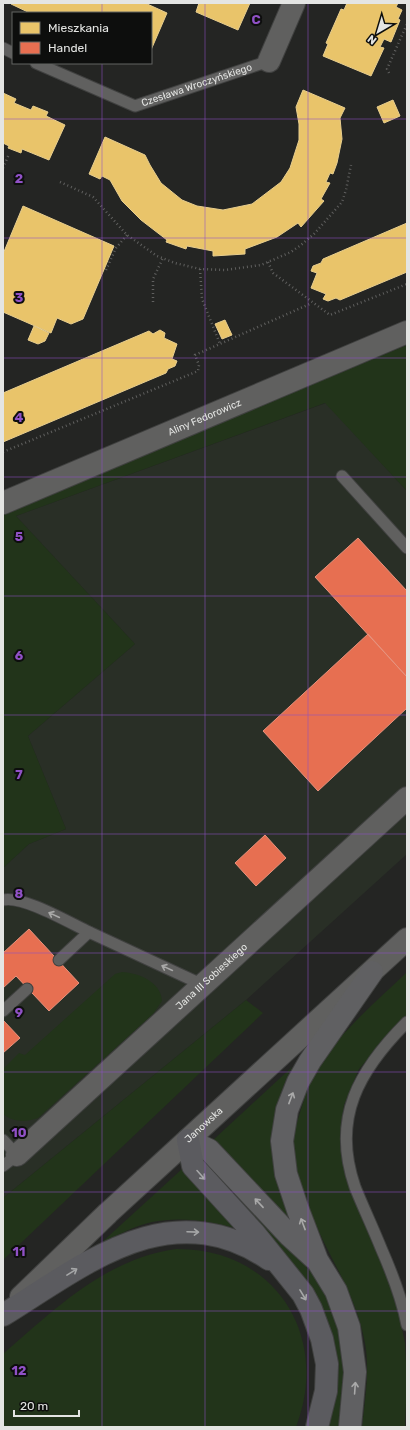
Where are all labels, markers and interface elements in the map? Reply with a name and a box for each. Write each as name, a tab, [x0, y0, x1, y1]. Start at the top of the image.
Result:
legend	[12, 12, 152, 64]
text: C	[251, 12, 261, 27]
north arrow	[358, 12, 398, 52]
text: Mieszkania	[48, 21, 109, 35]
text: N	[365, 32, 379, 47]
text: Handel	[48, 41, 87, 55]
street label: Czesława Wroczyńskiego	[140, 61, 254, 109]
text: 2	[15, 171, 23, 186]
text: 3	[15, 290, 24, 305]
street label: Aliny Fedorowicz	[166, 397, 243, 438]
text: 4	[15, 410, 24, 425]
text: 5	[15, 529, 23, 544]
text: 6	[15, 648, 24, 663]
text: 7	[15, 767, 23, 782]
text: 8	[15, 886, 24, 901]
one-way arrow	[48, 911, 60, 918]
street label: Jana III Sobieskiego	[174, 941, 250, 1012]
one-way arrow	[162, 964, 174, 971]
text: 9	[15, 1005, 23, 1020]
one-way arrow	[288, 1092, 296, 1104]
street label: Janowska	[182, 1105, 225, 1145]
text: 10	[11, 1125, 27, 1140]
one-way arrow	[197, 1170, 206, 1180]
one-way arrow	[254, 1198, 264, 1208]
one-way arrow	[298, 1218, 306, 1230]
one-way arrow	[186, 1229, 199, 1236]
text: 11	[13, 1244, 25, 1259]
one-way arrow	[66, 1268, 78, 1276]
one-way arrow	[300, 1289, 308, 1301]
text: 12	[12, 1363, 26, 1378]
one-way arrow	[351, 1382, 358, 1395]
scale bar	[14, 1392, 79, 1418]
text: 20 m	[20, 1399, 48, 1413]

